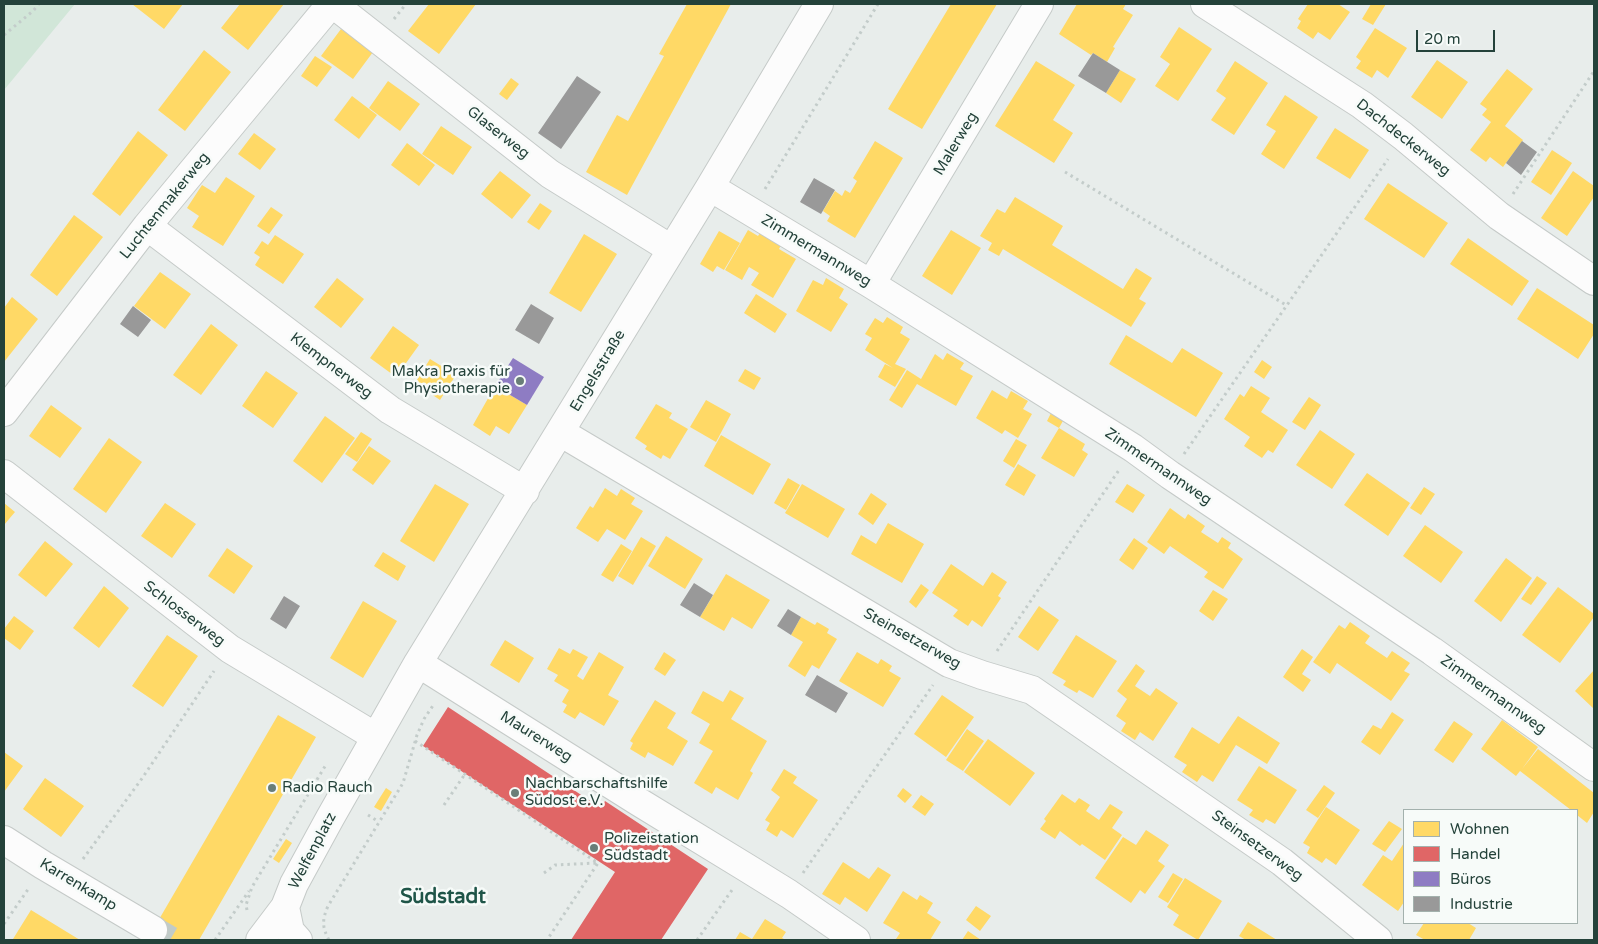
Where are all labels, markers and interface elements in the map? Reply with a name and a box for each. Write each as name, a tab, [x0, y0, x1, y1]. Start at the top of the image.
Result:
scale bar	[1418, 20, 1497, 52]
text: 20 m	[1424, 30, 1461, 48]
street label: Dachdeckerweg	[1352, 96, 1454, 180]
street label: Glaserweg	[463, 103, 533, 163]
street label: Malerweg	[930, 109, 982, 179]
street label: Luchtenmakerweg	[116, 149, 214, 263]
street label: Zimmermannweg	[758, 211, 874, 291]
street label: Engelsstraße	[567, 327, 629, 415]
street label: Klempnerweg	[286, 329, 376, 403]
place label: MaKra Praxis für Physiotherapie	[391, 363, 510, 398]
marker: MaKra Praxis für Physiotherapie	[514, 375, 526, 387]
street label: Zimmermannweg	[1101, 425, 1215, 509]
street label: Schlosserweg	[140, 577, 228, 651]
street label: Steinsetzerweg	[860, 605, 964, 673]
street label: Zimmermannweg	[1437, 652, 1549, 738]
street label: Maurerweg	[497, 708, 575, 766]
place label: Nachbarschaftshilfe Südost e.V.	[525, 775, 668, 810]
place label: Radio Rauch	[282, 779, 373, 797]
marker: Radio Rauch	[266, 782, 278, 794]
marker: Nachbarschaftshilfe Südost e.V.	[509, 787, 521, 799]
street label: Steinsetzerweg	[1208, 807, 1306, 885]
legend	[1403, 809, 1578, 924]
street label: Welfenplatz	[285, 810, 341, 892]
text: Wohnen	[1450, 820, 1510, 838]
place label: Polizeistation Südstadt	[604, 830, 699, 865]
marker: Polizeistation Südstadt	[588, 842, 600, 854]
text: Handel	[1450, 845, 1501, 863]
street label: Karrenkamp	[36, 855, 120, 915]
text: Büros	[1450, 870, 1491, 888]
district label: Südstadt	[400, 886, 486, 910]
text: Industrie	[1450, 895, 1513, 913]

